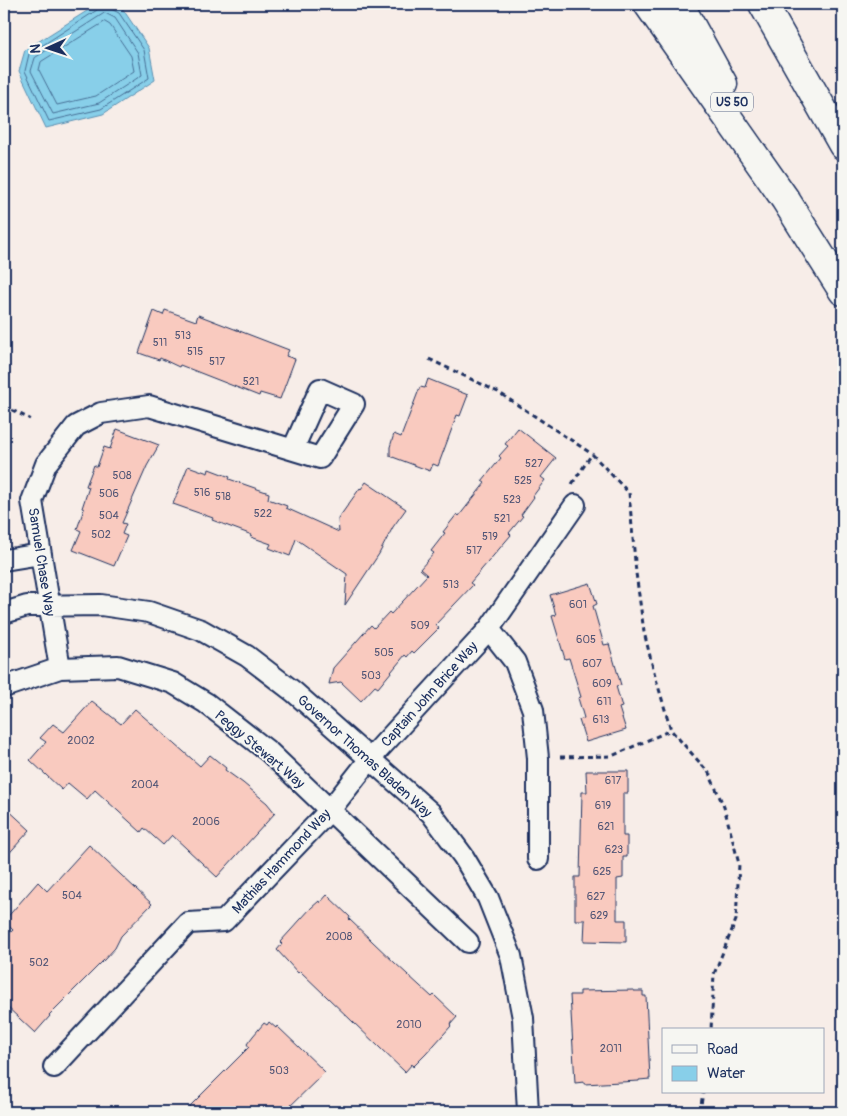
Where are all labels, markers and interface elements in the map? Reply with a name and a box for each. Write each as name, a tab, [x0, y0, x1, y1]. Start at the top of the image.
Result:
north arrow	[22, 22, 72, 72]
text: N	[27, 43, 44, 54]
road number: US 50	[711, 92, 753, 111]
house number: 513	[175, 329, 191, 342]
house number: 511	[153, 336, 167, 349]
house number: 515	[187, 345, 203, 358]
house number: 517	[209, 355, 225, 368]
house number: 521	[243, 375, 259, 388]
house number: 527	[525, 457, 543, 470]
house number: 508	[112, 469, 132, 482]
house number: 525	[514, 474, 532, 487]
house number: 516	[194, 486, 210, 499]
house number: 506	[99, 487, 119, 500]
house number: 518	[215, 490, 231, 503]
house number: 523	[503, 493, 521, 506]
street label: Samuel Chase Way	[25, 507, 58, 618]
house number: 522	[254, 507, 272, 520]
house number: 504	[99, 509, 120, 522]
house number: 521	[494, 512, 510, 525]
house number: 502	[91, 528, 111, 541]
house number: 519	[482, 530, 498, 543]
house number: 517	[466, 544, 482, 557]
house number: 513	[443, 578, 459, 591]
house number: 601	[569, 598, 587, 611]
house number: 509	[410, 619, 430, 632]
house number: 605	[576, 633, 596, 646]
street label: Captain John Brice Way	[378, 638, 481, 751]
house number: 505	[374, 646, 394, 659]
house number: 607	[582, 657, 602, 670]
house number: 503	[361, 669, 381, 682]
house number: 609	[592, 677, 612, 690]
street label: Governor Thomas Bladen Way	[294, 691, 435, 821]
house number: 611	[596, 695, 612, 708]
street label: Peggy Stewart Way	[211, 707, 308, 792]
house number: 613	[593, 713, 609, 726]
house number: 2002	[67, 734, 95, 747]
house number: 617	[605, 774, 621, 787]
house number: 2004	[131, 778, 159, 791]
house number: 619	[595, 799, 612, 812]
street label: Mathias Hammond Way	[229, 806, 334, 917]
house number: 2006	[192, 815, 220, 828]
house number: 621	[598, 820, 614, 833]
house number: 623	[605, 843, 623, 856]
house number: 625	[593, 865, 611, 878]
house number: 504	[62, 889, 83, 902]
house number: 627	[587, 890, 605, 903]
house number: 629	[590, 909, 608, 922]
house number: 2008	[326, 930, 353, 943]
house number: 502	[29, 956, 49, 969]
house number: 2010	[396, 1018, 422, 1031]
legend	[662, 1028, 824, 1094]
text: Road	[707, 1040, 738, 1059]
house number: 2011	[600, 1042, 622, 1055]
house number: 503	[269, 1064, 289, 1077]
text: Water	[707, 1064, 746, 1083]

